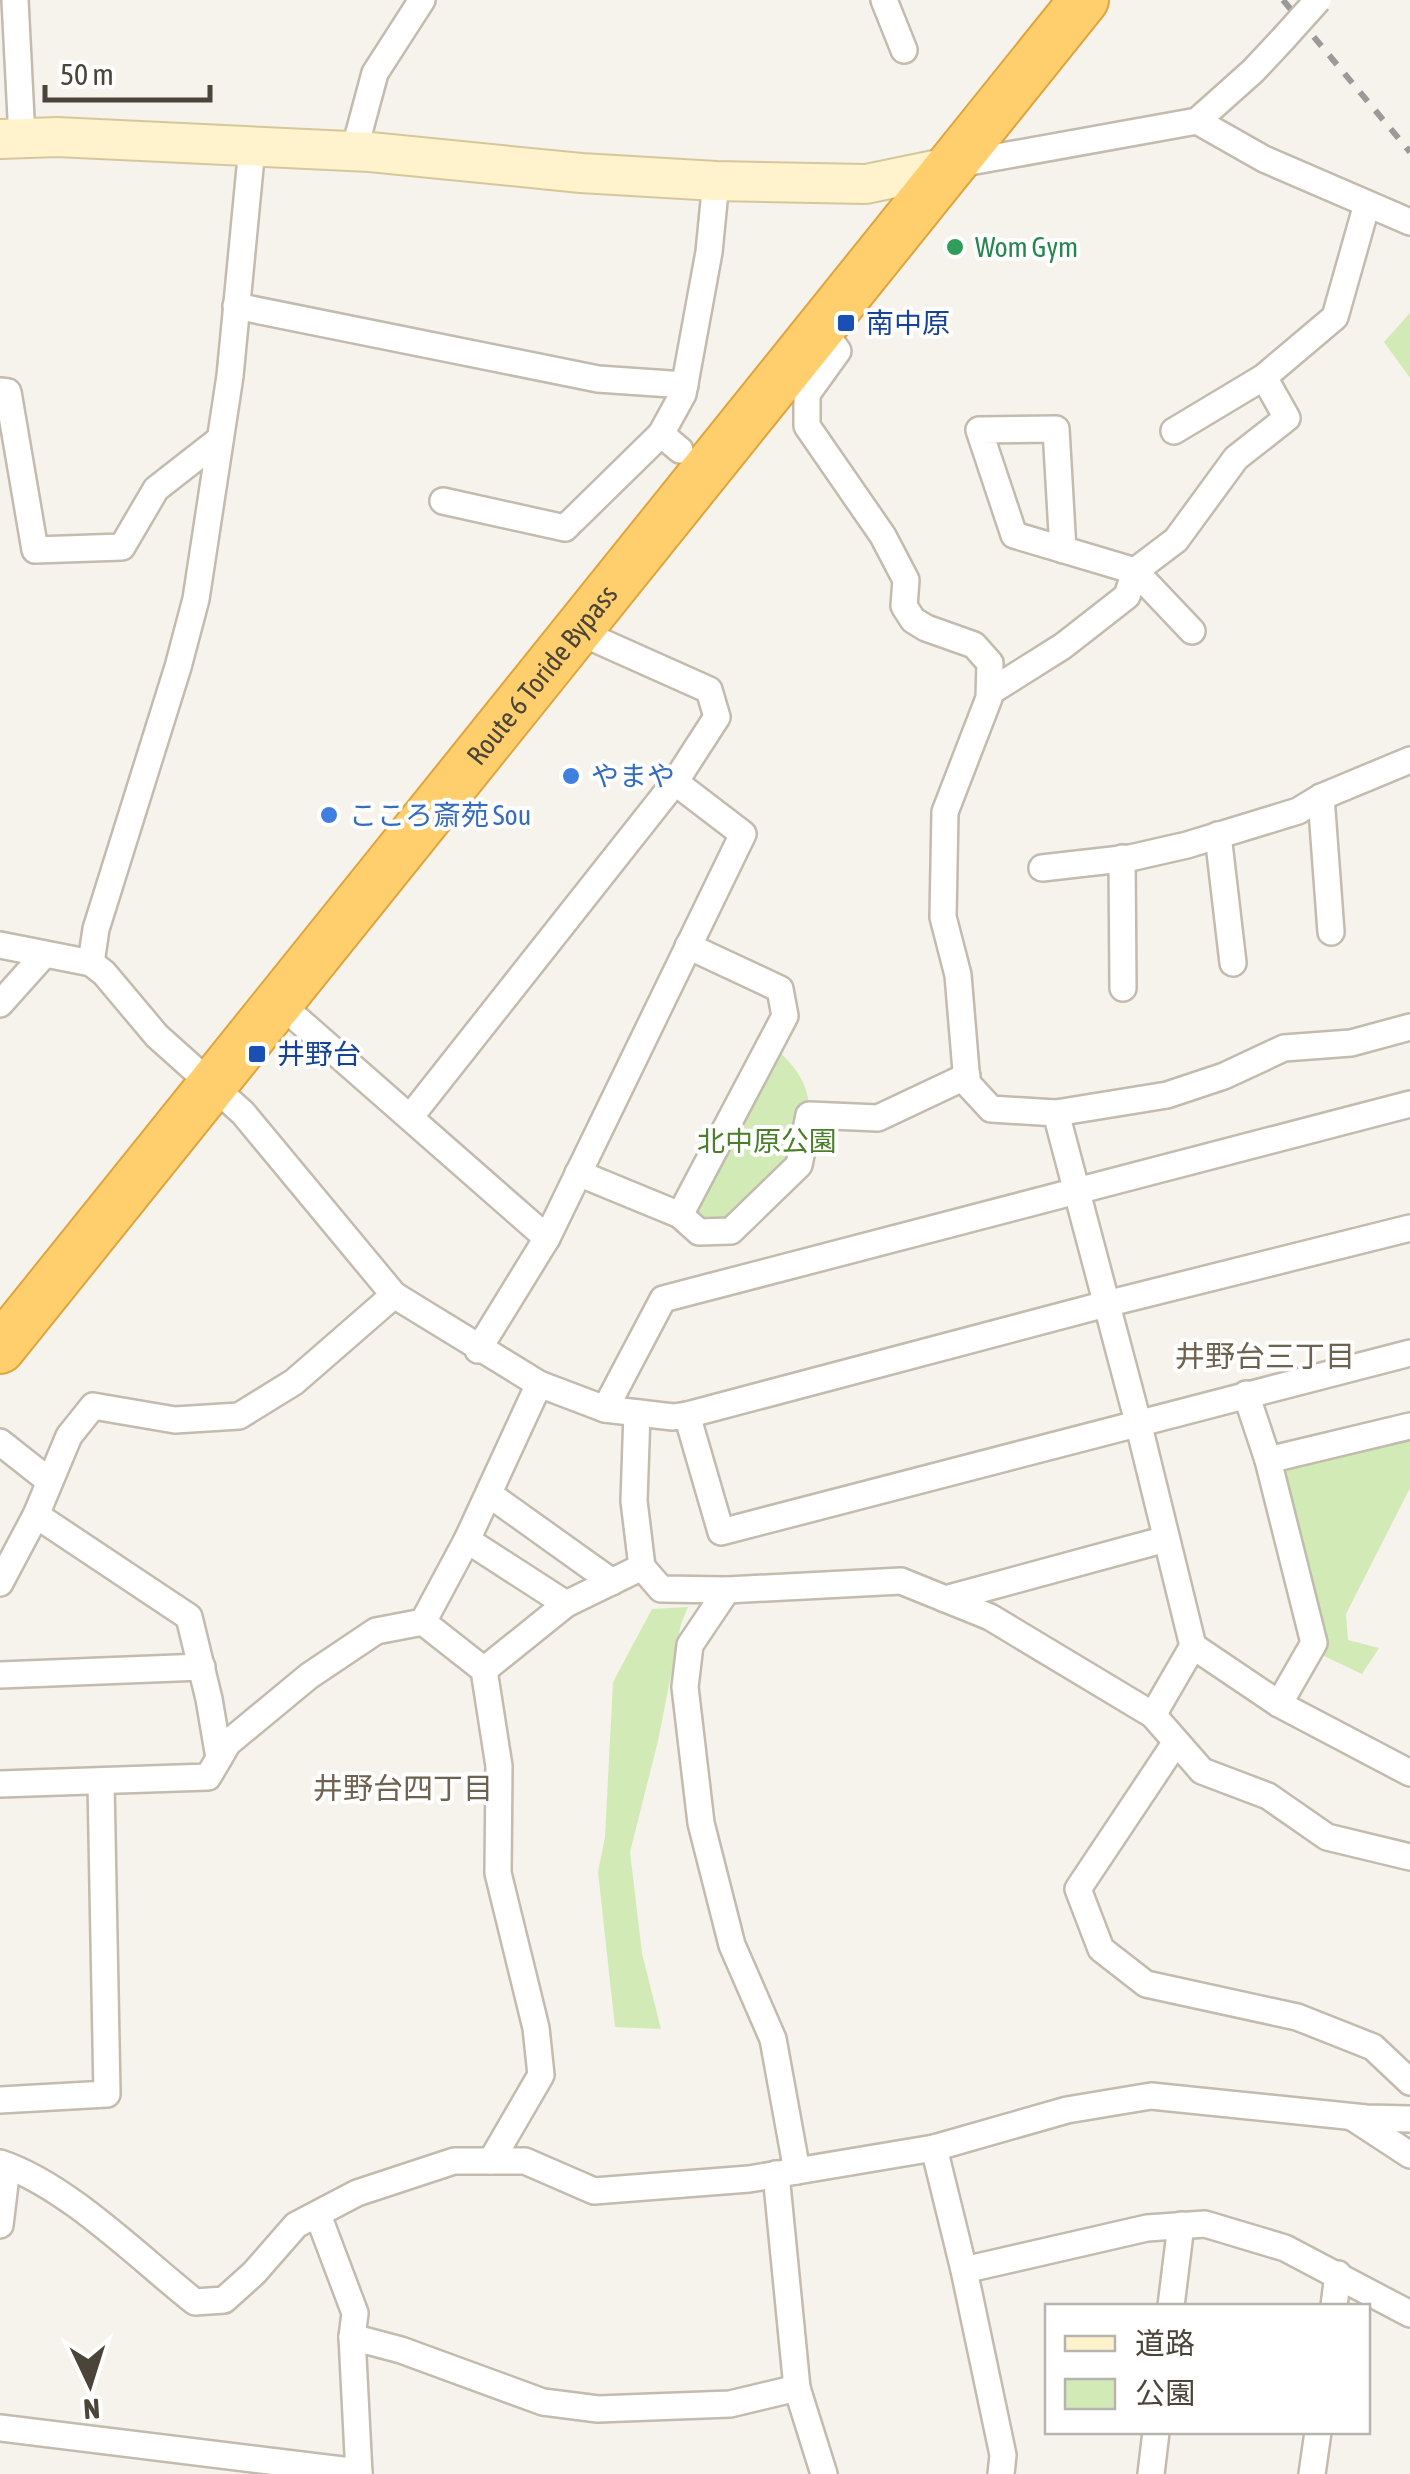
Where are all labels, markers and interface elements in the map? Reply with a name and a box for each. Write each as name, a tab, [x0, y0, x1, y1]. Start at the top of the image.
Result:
scale bar	[45, 40, 210, 102]
text: 50 m	[60, 57, 114, 91]
place label: Wom Gym	[975, 231, 1078, 263]
marker: Wom Gym	[944, 236, 966, 258]
place label: 南中原	[866, 307, 950, 339]
marker: 南中原	[835, 312, 857, 334]
street label: Route 6 Toride Bypass	[460, 578, 624, 771]
place label: やまや	[591, 760, 675, 792]
marker: やまや	[560, 765, 582, 787]
place label: こころ斎苑 Sou	[349, 799, 531, 831]
marker: こころ斎苑 Sou	[318, 804, 340, 826]
place label: 井野台	[277, 1038, 361, 1070]
marker: 井野台	[246, 1043, 268, 1065]
park label: 北中原公園	[697, 1125, 837, 1157]
district label: 井野台三丁目	[1175, 1339, 1355, 1373]
district label: 井野台四丁目	[313, 1771, 493, 1805]
legend	[1045, 2304, 1370, 2434]
text: 道路	[1135, 2326, 1195, 2360]
north arrow	[40, 2334, 140, 2434]
text: 公園	[1135, 2376, 1195, 2410]
text: N	[82, 2392, 101, 2425]

